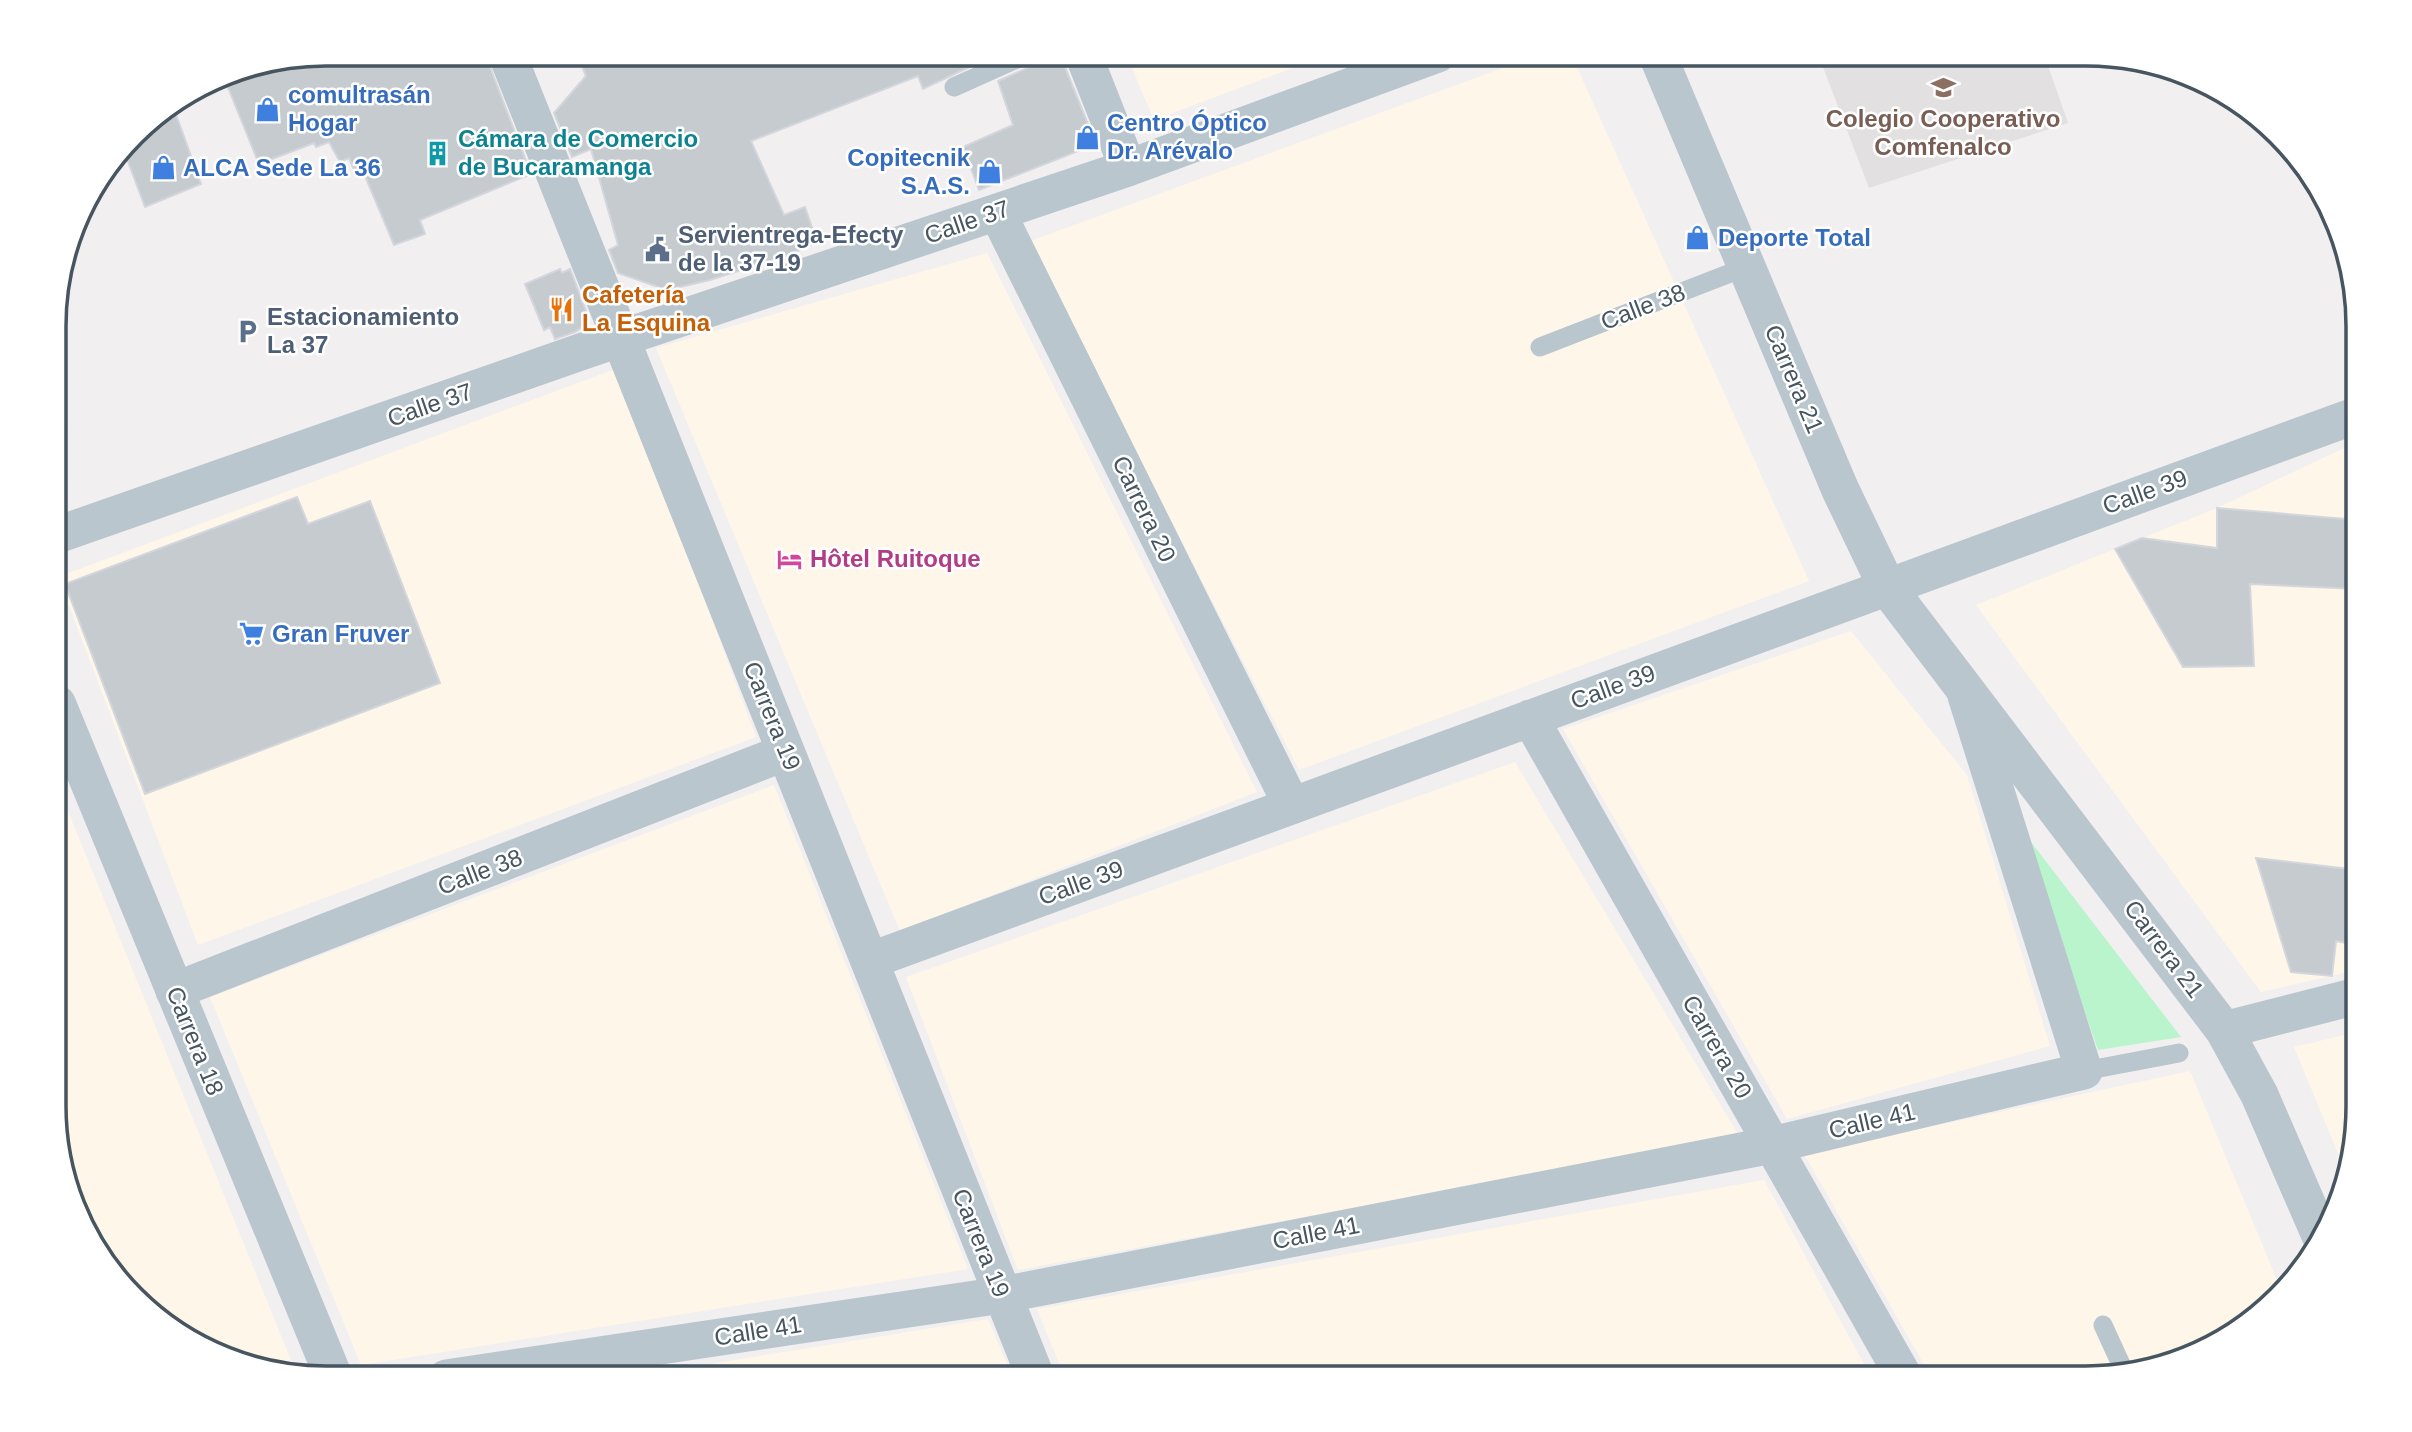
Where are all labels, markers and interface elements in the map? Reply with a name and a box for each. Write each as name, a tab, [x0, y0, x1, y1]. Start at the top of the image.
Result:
school or university icon: Colegio Cooperativo Comfenalco	[1929, 74, 1957, 102]
place label: comultrasán Hogar	[288, 81, 431, 136]
shop icon: comultrasán Hogar	[254, 95, 282, 123]
place label: Colegio Cooperativo Comfenalco	[1826, 105, 2060, 160]
place label: Centro Óptico Dr. Arévalo	[1107, 109, 1267, 164]
shop icon: Centro Óptico Dr. Arévalo	[1073, 123, 1101, 151]
place label: Cámara de Comercio de Bucaramanga	[458, 125, 698, 180]
building icon: Cámara de Comercio de Bucaramanga	[424, 139, 452, 167]
place label: Copitecnik S.A.S.	[847, 144, 971, 199]
shop icon: ALCA Sede La 36	[149, 154, 177, 182]
place label: ALCA Sede La 36	[183, 154, 381, 181]
shop icon: Copitecnik S.A.S.	[976, 158, 1004, 186]
street label: Calle 37	[921, 194, 1013, 249]
place label: Servientrega-Efecty de la 37-19	[678, 221, 904, 276]
shop icon: Deporte Total	[1684, 224, 1712, 252]
place label: Deporte Total	[1718, 224, 1871, 251]
public building icon: Servientrega-Efecty de la 37-19	[644, 235, 672, 263]
street label: Calle 38	[1597, 278, 1689, 335]
place label: Cafetería La Esquina	[582, 281, 711, 336]
restaurant icon: Cafetería La Esquina	[548, 295, 576, 323]
place label: Estacionamiento La 37	[267, 303, 459, 358]
parking icon: Estacionamiento La 37	[233, 317, 261, 345]
street label: Carrera 21	[1760, 321, 1829, 437]
street label: Calle 37	[384, 377, 476, 432]
street label: Carrera 20	[1107, 451, 1182, 566]
street label: Calle 39	[2099, 464, 2191, 519]
hotel icon: Hôtel Ruitoque	[776, 545, 804, 573]
place label: Hôtel Ruitoque	[810, 545, 981, 572]
supermarket icon: Gran Fruver	[238, 620, 266, 648]
place label: Gran Fruver	[272, 620, 409, 647]
street label: Carrera 19	[738, 658, 806, 774]
street label: Calle 39	[1567, 659, 1659, 714]
street label: Calle 38	[434, 843, 526, 900]
street label: Calle 39	[1035, 855, 1127, 910]
street label: Carrera 21	[2119, 895, 2210, 1003]
street label: Carrera 18	[161, 983, 229, 1099]
street label: Carrera 20	[1677, 990, 1758, 1103]
street label: Calle 41	[1826, 1097, 1918, 1144]
street label: Carrera 19	[947, 1185, 1015, 1301]
street label: Calle 41	[1270, 1211, 1362, 1254]
street label: Calle 41	[712, 1310, 804, 1351]

